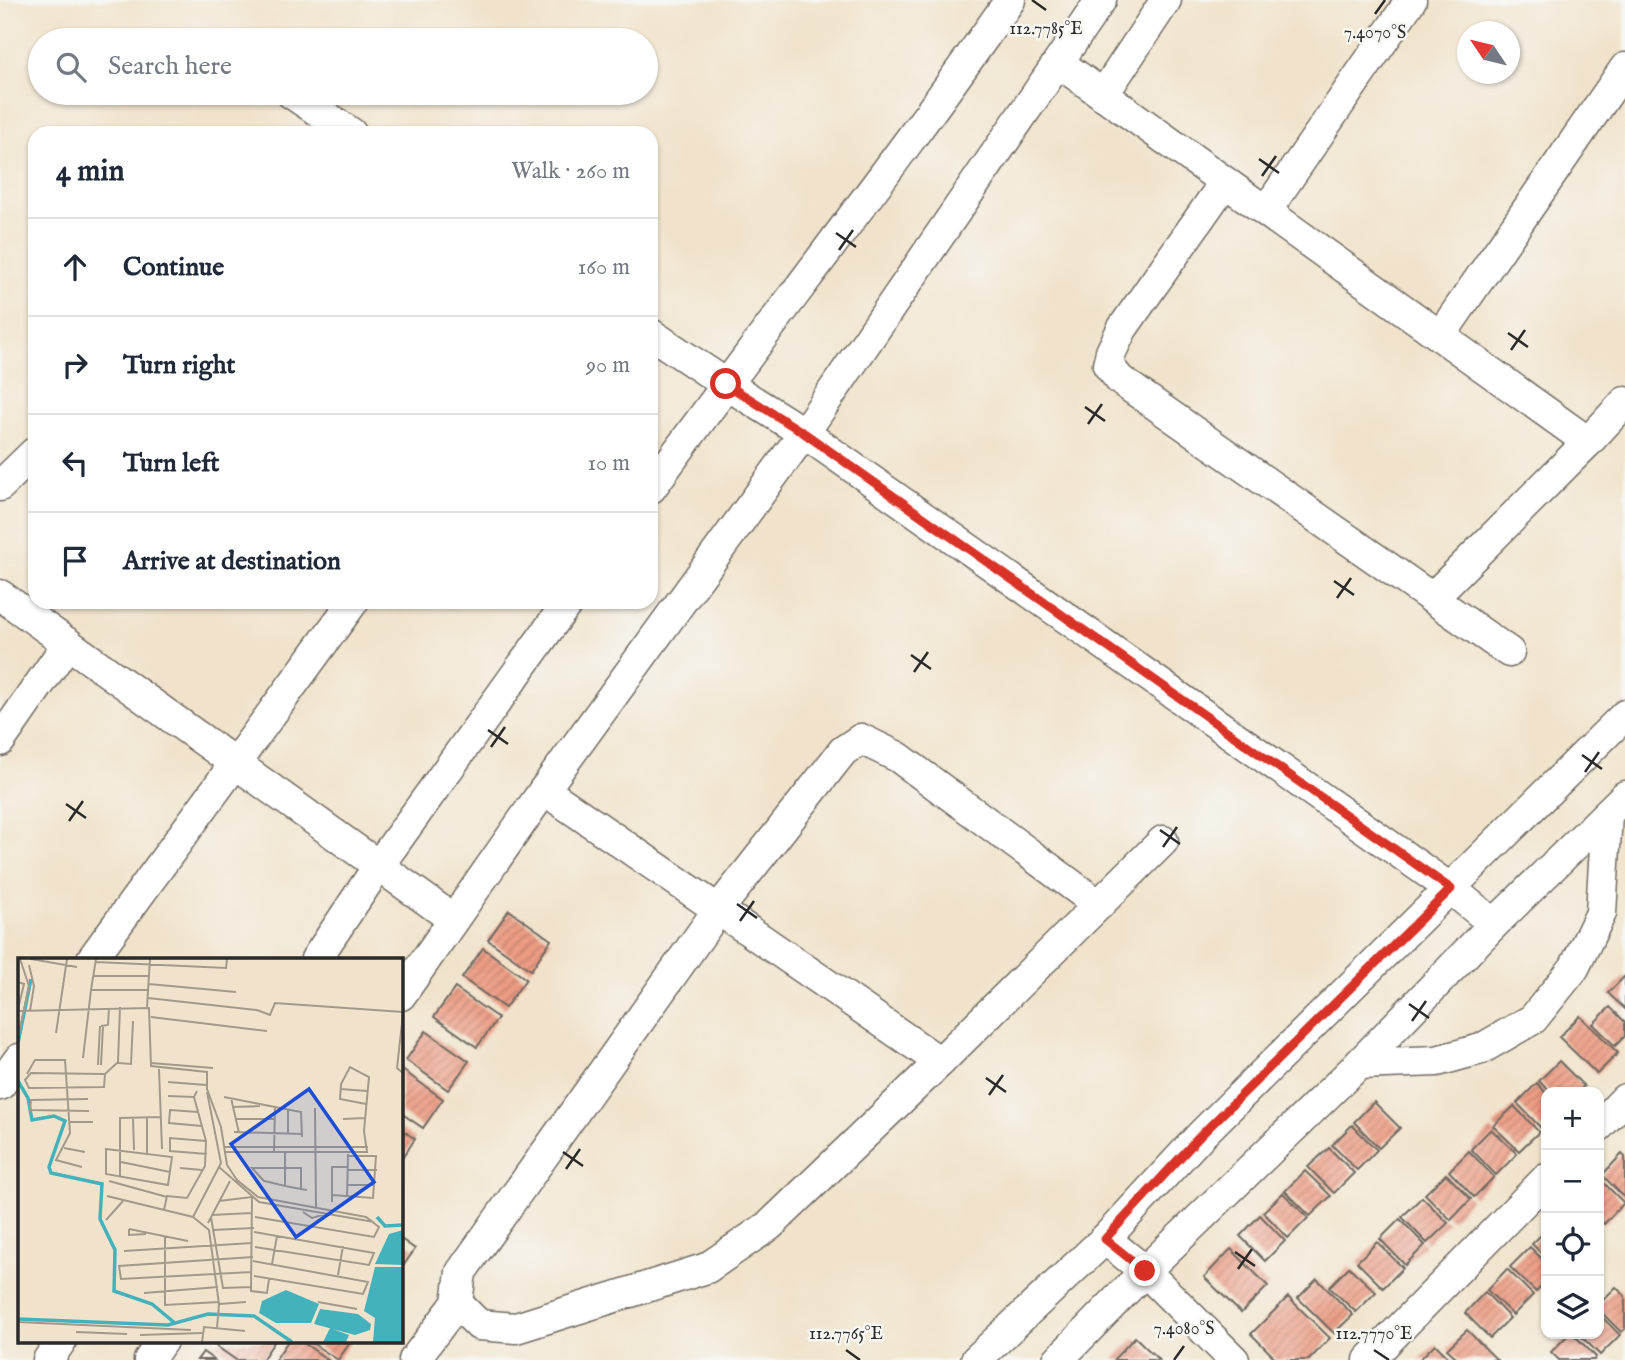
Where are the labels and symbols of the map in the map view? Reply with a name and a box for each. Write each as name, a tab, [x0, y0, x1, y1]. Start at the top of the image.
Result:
text: 112.7785°E	[1009, 18, 1083, 41]
north arrow	[1457, 21, 1520, 84]
text: 7.4070°S	[1344, 22, 1406, 45]
route start	[710, 368, 741, 399]
inset map	[18, 958, 402, 1342]
route end	[1129, 1255, 1160, 1286]
text: 7.4080°S	[1154, 1318, 1214, 1341]
text: 112.7765°E	[809, 1323, 883, 1346]
text: 112.7770°E	[1335, 1323, 1413, 1346]

